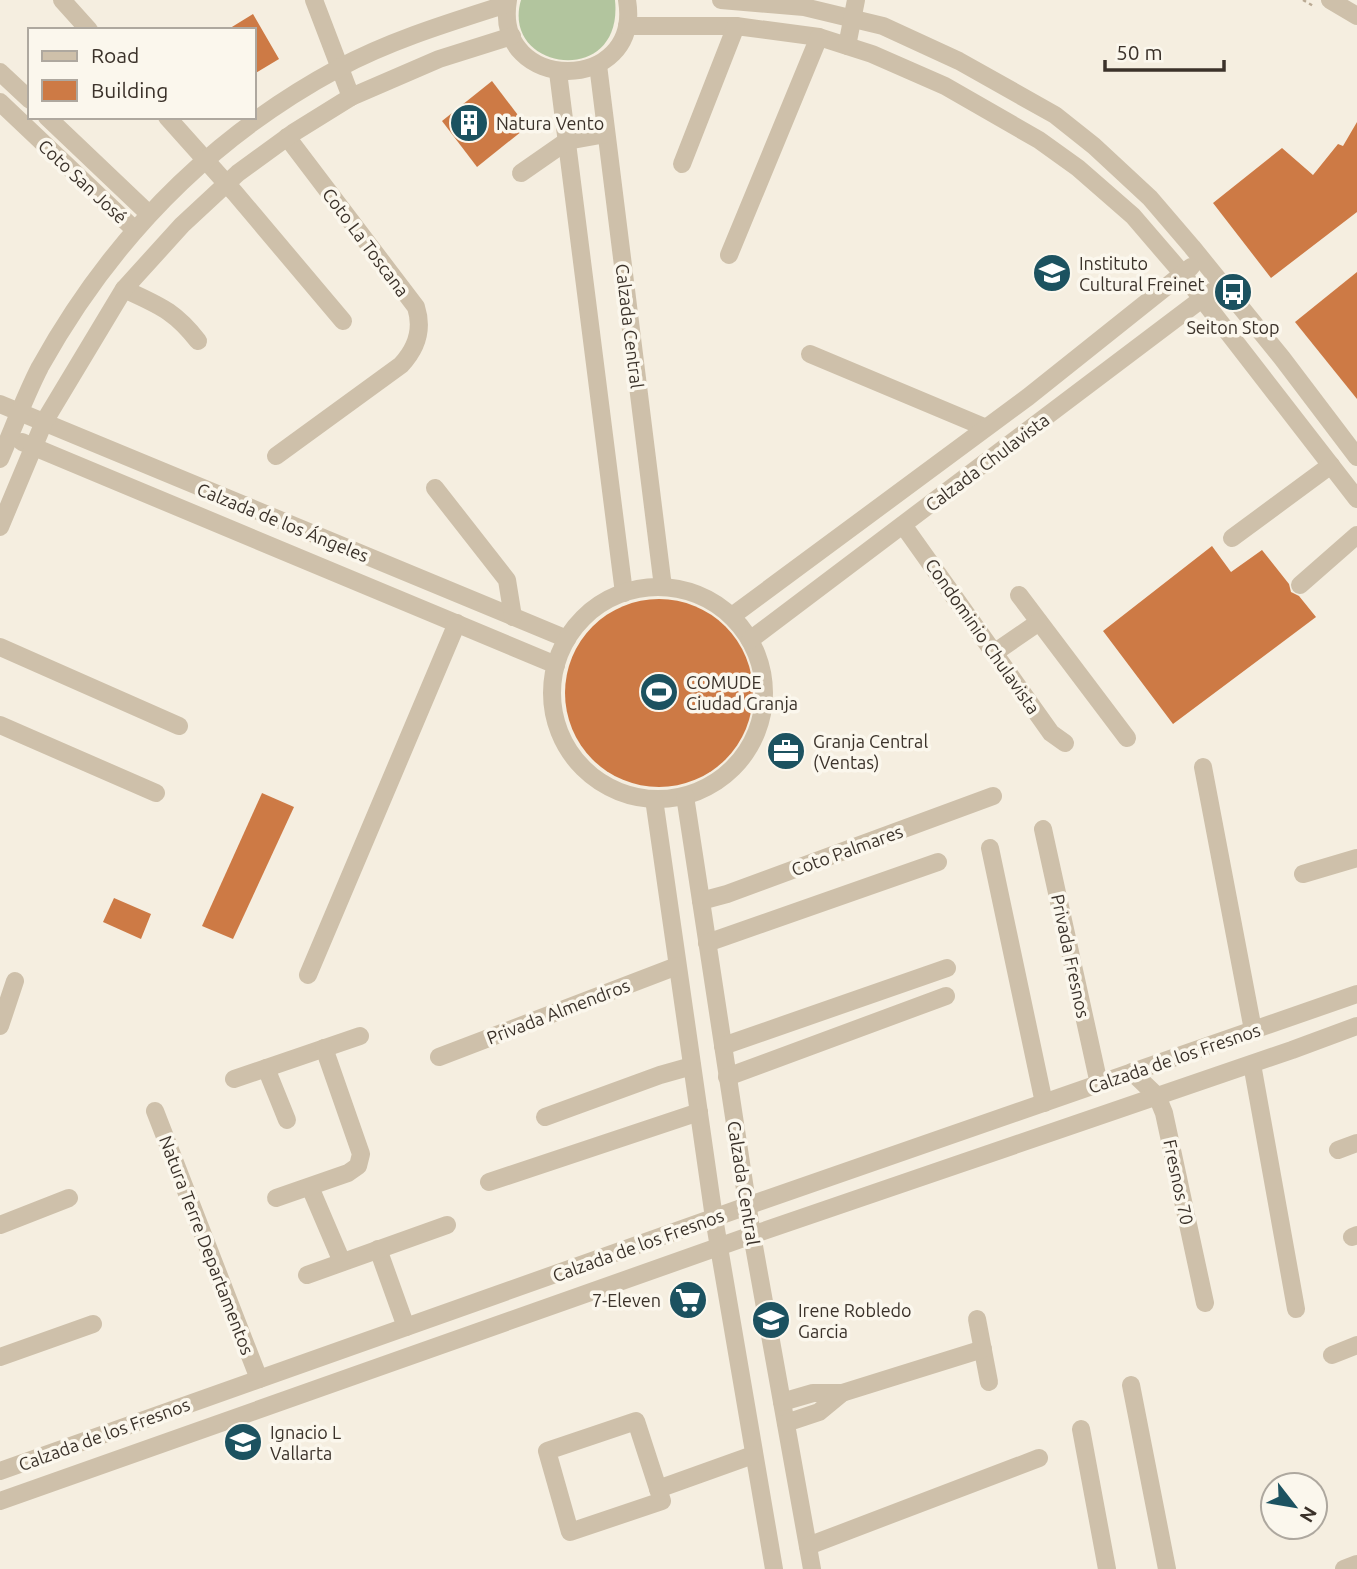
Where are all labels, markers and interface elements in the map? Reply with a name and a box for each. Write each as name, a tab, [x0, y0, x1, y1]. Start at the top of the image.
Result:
legend	[28, 28, 256, 119]
scale bar	[1105, 28, 1224, 72]
text: 50 m	[1116, 40, 1163, 64]
text: Road	[91, 43, 139, 67]
text: Building	[91, 78, 168, 102]
building icon: Natura Vento	[448, 102, 490, 144]
place label: Natura Vento	[496, 113, 604, 133]
street label: Coto San José	[35, 135, 131, 227]
street label: Coto La Toscana	[319, 184, 413, 300]
school or university icon: Instituto Cultural Freinet	[1031, 252, 1073, 294]
place label: Instituto Cultural Freinet	[1079, 253, 1205, 294]
street label: Calzada Central	[612, 262, 648, 390]
bus stop icon: Seiton Stop	[1212, 271, 1254, 313]
place label: Seiton Stop	[1186, 317, 1280, 337]
street label: Calzada Chulavista	[921, 409, 1053, 515]
street label: Calzada de los Ángeles	[194, 478, 372, 566]
street label: Condominio Chulavista	[922, 555, 1044, 717]
sports icon: COMUDE Ciudad Granja	[638, 671, 680, 713]
place label: COMUDE Ciudad Granja	[686, 672, 798, 713]
office icon: Granja Central (Ventas)	[765, 730, 807, 772]
place label: Granja Central (Ventas)	[813, 731, 928, 773]
street label: Coto Palmares	[789, 821, 906, 879]
street label: Privada Fresnos	[1048, 892, 1094, 1020]
street label: Privada Almendros	[484, 974, 633, 1048]
street label: Calzada de los Fresnos	[1085, 1019, 1263, 1097]
street label: Calzada Central	[724, 1119, 764, 1247]
street label: Natura Terre Departamentos	[156, 1133, 258, 1358]
street label: Fresnos 70	[1160, 1137, 1198, 1227]
street label: Calzada de los Fresnos	[550, 1205, 726, 1285]
supermarket icon: 7-Eleven	[667, 1279, 709, 1321]
place label: 7-Eleven	[592, 1290, 661, 1310]
school or university icon: Irene Robledo Garcia	[750, 1299, 792, 1341]
place label: Irene Robledo Garcia	[798, 1300, 912, 1341]
street label: Calzada de los Fresnos	[16, 1394, 192, 1474]
school or university icon: Ignacio L Vallarta	[222, 1421, 264, 1463]
place label: Ignacio L Vallarta	[270, 1422, 341, 1463]
north arrow	[1259, 1471, 1329, 1541]
text: N	[1295, 1503, 1322, 1527]

